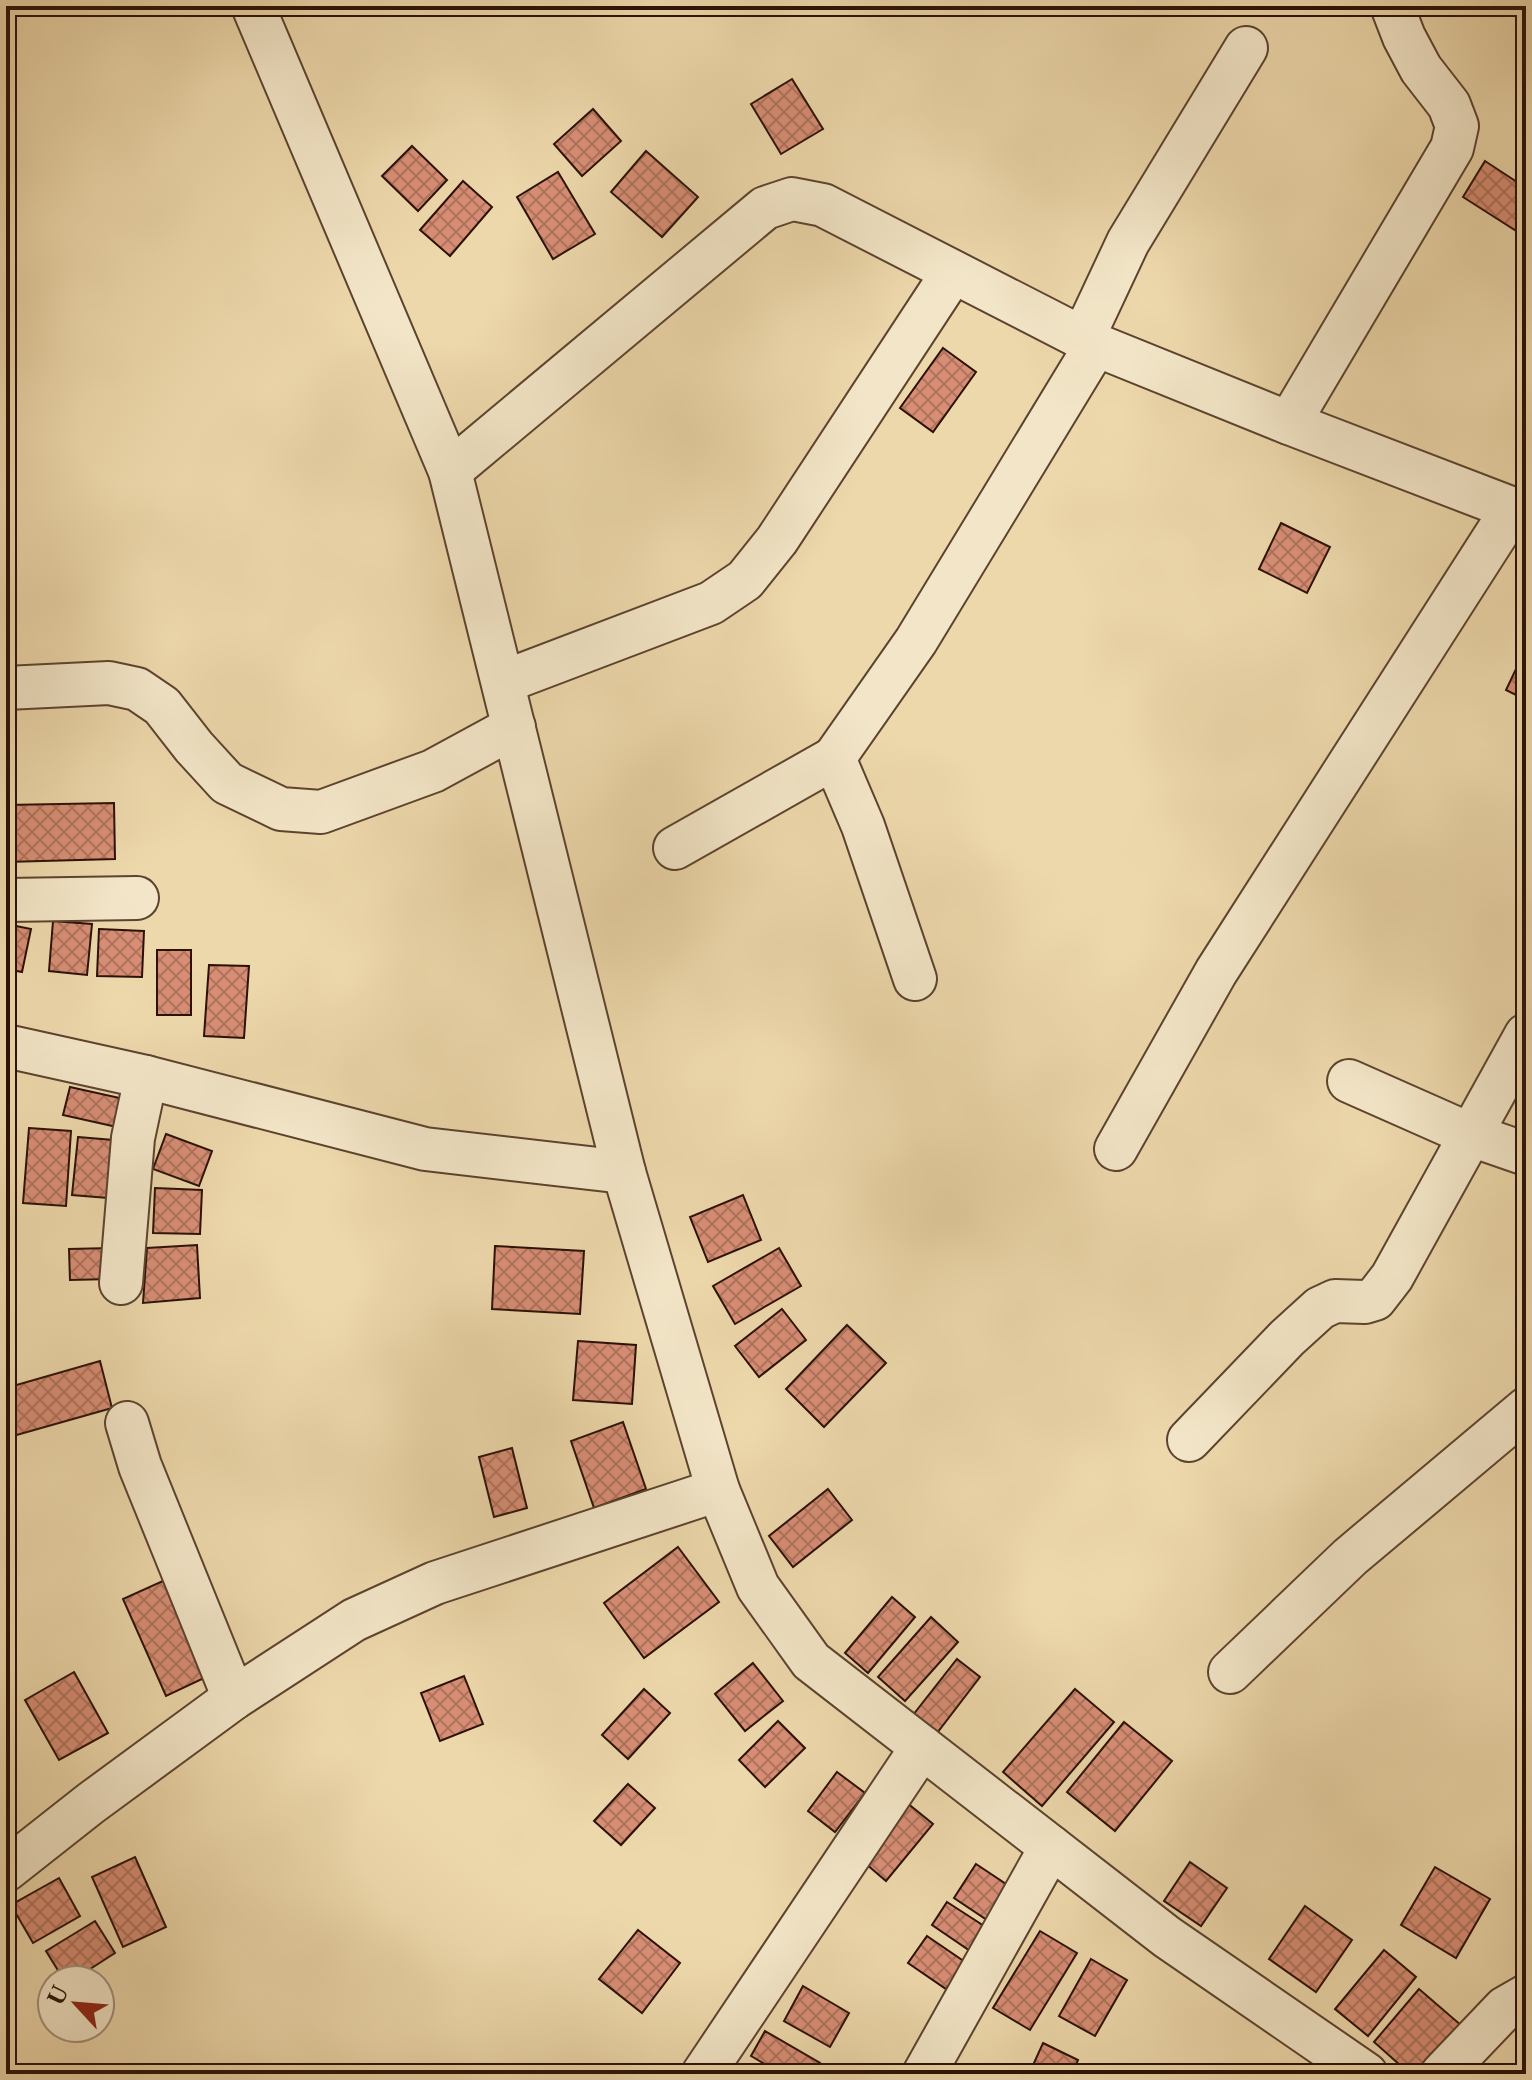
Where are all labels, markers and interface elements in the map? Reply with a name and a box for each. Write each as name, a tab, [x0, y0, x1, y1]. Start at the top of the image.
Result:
north arrow	[36, 1964, 116, 2044]
text: U	[42, 1981, 75, 2009]

